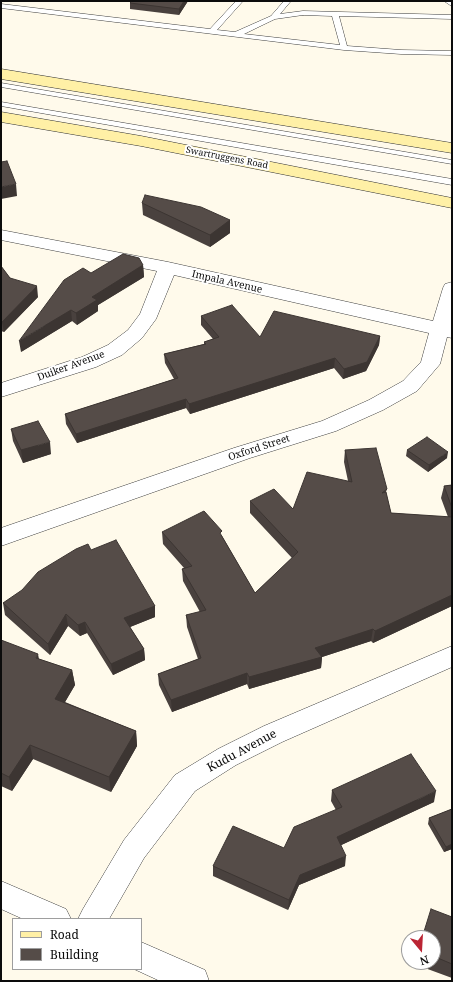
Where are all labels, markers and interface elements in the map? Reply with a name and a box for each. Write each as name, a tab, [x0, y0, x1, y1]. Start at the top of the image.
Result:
street label: Swartruggens Road	[185, 145, 269, 171]
street label: Impala Avenue	[191, 268, 263, 296]
street label: Duiker Avenue	[36, 348, 106, 384]
street label: Oxford Street	[227, 432, 291, 464]
street label: Kudu Avenue	[205, 727, 279, 775]
legend	[12, 918, 142, 970]
text: Road	[50, 926, 79, 943]
north arrow	[401, 930, 441, 970]
text: Building	[50, 946, 98, 963]
text: N	[418, 952, 431, 969]

